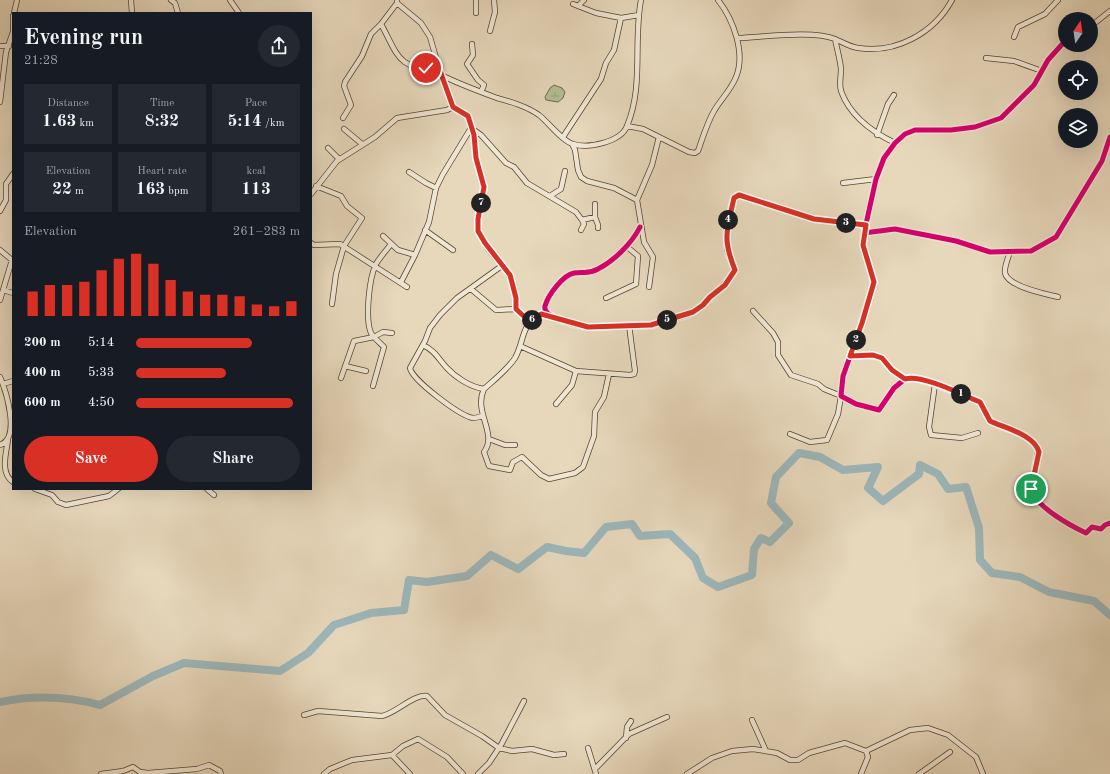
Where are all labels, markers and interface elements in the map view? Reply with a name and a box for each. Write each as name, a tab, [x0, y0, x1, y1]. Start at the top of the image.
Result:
north arrow	[1058, 12, 1098, 52]
map controls	[1058, 12, 1098, 148]
button: share	[258, 25, 300, 67]
text: Evening run	[24, 27, 143, 49]
pin	[409, 51, 443, 85]
text: 21:28	[24, 54, 58, 67]
icon: check	[415, 57, 437, 79]
button: locate	[1058, 60, 1098, 100]
text: Distance	[47, 98, 89, 109]
text: Time	[150, 98, 174, 109]
text: Pace	[245, 98, 267, 109]
button: layers	[1058, 108, 1098, 148]
text: 1.63	[42, 113, 76, 130]
text: 8:32	[145, 113, 179, 130]
text: 5:14	[228, 113, 262, 130]
text: km	[76, 118, 94, 129]
text: /km	[262, 118, 284, 129]
text: Elevation	[46, 166, 90, 177]
text: Heart rate	[137, 166, 187, 177]
text: kcal	[247, 166, 265, 177]
text: 22	[52, 181, 72, 198]
text: 163	[136, 181, 165, 198]
text: 113	[241, 181, 271, 198]
text: m	[72, 186, 84, 197]
text: bpm	[165, 186, 188, 197]
pin: 7	[471, 193, 491, 213]
text: 7	[478, 197, 484, 208]
pin: 4	[718, 210, 738, 230]
pin: 3	[836, 213, 856, 233]
text: 4	[725, 214, 731, 225]
text: 3	[843, 217, 849, 228]
text: Elevation	[24, 225, 77, 238]
text: 261–283 m	[233, 225, 300, 238]
pin: 6	[522, 310, 542, 330]
pin: 5	[657, 310, 677, 330]
text: 6	[529, 314, 535, 325]
text: 5	[664, 314, 670, 325]
pin: 2	[846, 330, 866, 350]
text: 2	[853, 334, 859, 345]
text: 200 m	[24, 336, 61, 349]
text: 5:14	[88, 336, 114, 349]
text: 400 m	[24, 366, 61, 379]
text: 5:33	[88, 366, 114, 379]
pin: 1	[951, 384, 971, 404]
text: 1	[958, 388, 964, 399]
text: 600 m	[24, 396, 61, 409]
text: 4:50	[88, 396, 114, 409]
button: Save	[24, 436, 158, 482]
button: Share	[166, 436, 300, 482]
pin	[1014, 472, 1048, 506]
icon: arrive	[1020, 478, 1042, 500]

